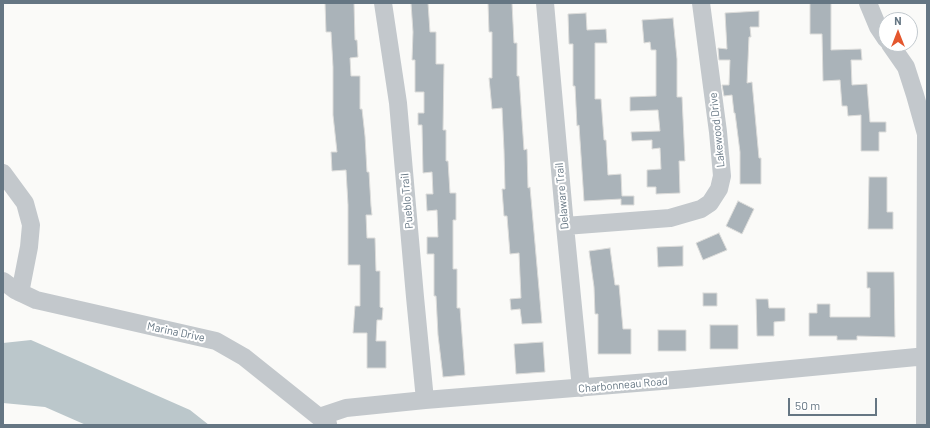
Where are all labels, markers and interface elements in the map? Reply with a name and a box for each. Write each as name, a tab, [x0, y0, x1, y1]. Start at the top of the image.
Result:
north arrow	[878, 12, 918, 52]
text: N	[894, 14, 902, 27]
street label: Lakewood Drive	[706, 92, 728, 168]
street label: Delaware Trail	[553, 162, 571, 230]
street label: Pueblo Trail	[398, 173, 416, 229]
street label: Marina Drive	[146, 319, 206, 345]
street label: Charbonneau Road	[578, 375, 668, 395]
scale bar	[790, 390, 879, 416]
text: 50 m	[795, 398, 820, 412]

